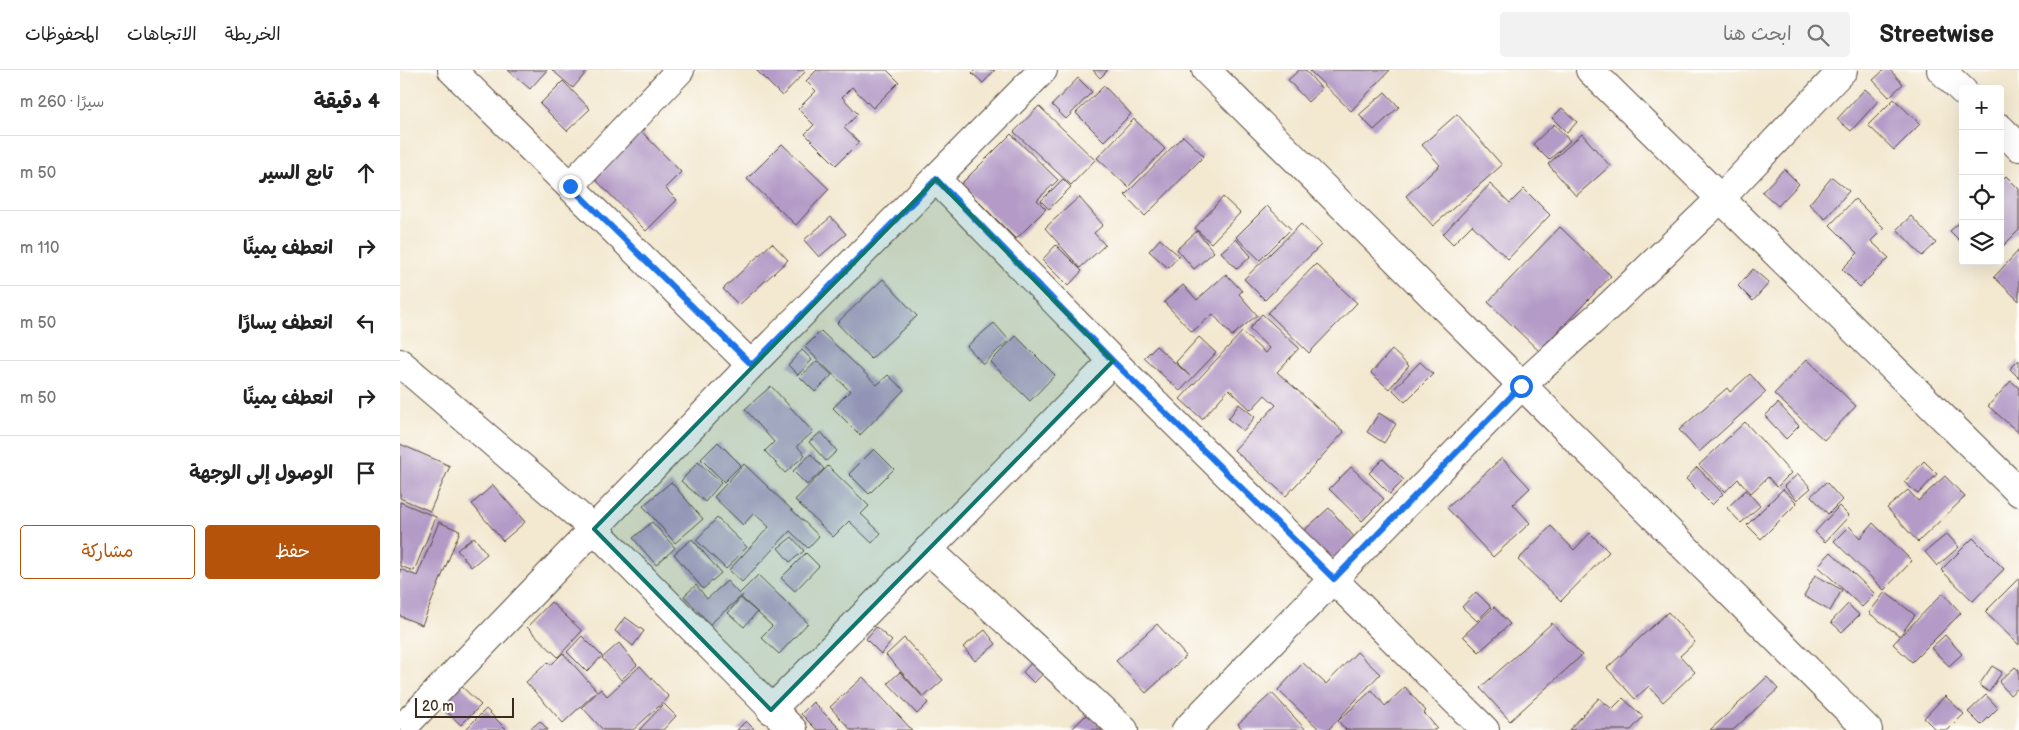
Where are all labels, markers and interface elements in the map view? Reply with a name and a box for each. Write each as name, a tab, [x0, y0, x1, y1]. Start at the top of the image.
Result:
search box	[1500, 12, 1850, 57]
text: Streetwise	[1880, 20, 1994, 49]
icon: search	[1804, 21, 1832, 49]
text: ابحث هنا	[1723, 23, 1792, 46]
text: المحفوظات	[25, 24, 99, 45]
text: الاتجاهات	[127, 24, 197, 45]
text: الخريطة	[225, 24, 281, 45]
map controls	[1959, 85, 2004, 265]
button: +	[1959, 85, 2004, 130]
text: 4 دقيقة	[314, 89, 380, 114]
text: سيرًا · 260 m	[20, 93, 104, 112]
button: −	[1959, 130, 2004, 175]
icon: ahead	[352, 159, 380, 187]
text: تابع السير	[260, 162, 333, 185]
text: 50 m	[20, 164, 56, 183]
route end	[559, 175, 582, 198]
button: locate	[1959, 175, 2004, 220]
button: layers	[1959, 220, 2004, 265]
icon: right	[352, 234, 380, 262]
text: انعطف يمينًا	[243, 237, 333, 260]
text: 110 m	[20, 239, 59, 258]
icon: left	[352, 309, 380, 337]
text: انعطف يسارًا	[238, 312, 333, 335]
text: 50 m	[20, 314, 56, 333]
route start	[1510, 375, 1533, 398]
icon: right	[352, 384, 380, 412]
text: انعطف يمينًا	[243, 387, 333, 410]
text: 50 m	[20, 389, 56, 408]
icon: arrive	[352, 459, 380, 487]
text: الوصول إلى الوجهة	[189, 462, 333, 485]
button: مشاركة	[20, 525, 195, 579]
button: حفظ	[205, 525, 380, 579]
scale bar	[415, 695, 514, 718]
text: 20 m	[422, 698, 454, 715]

